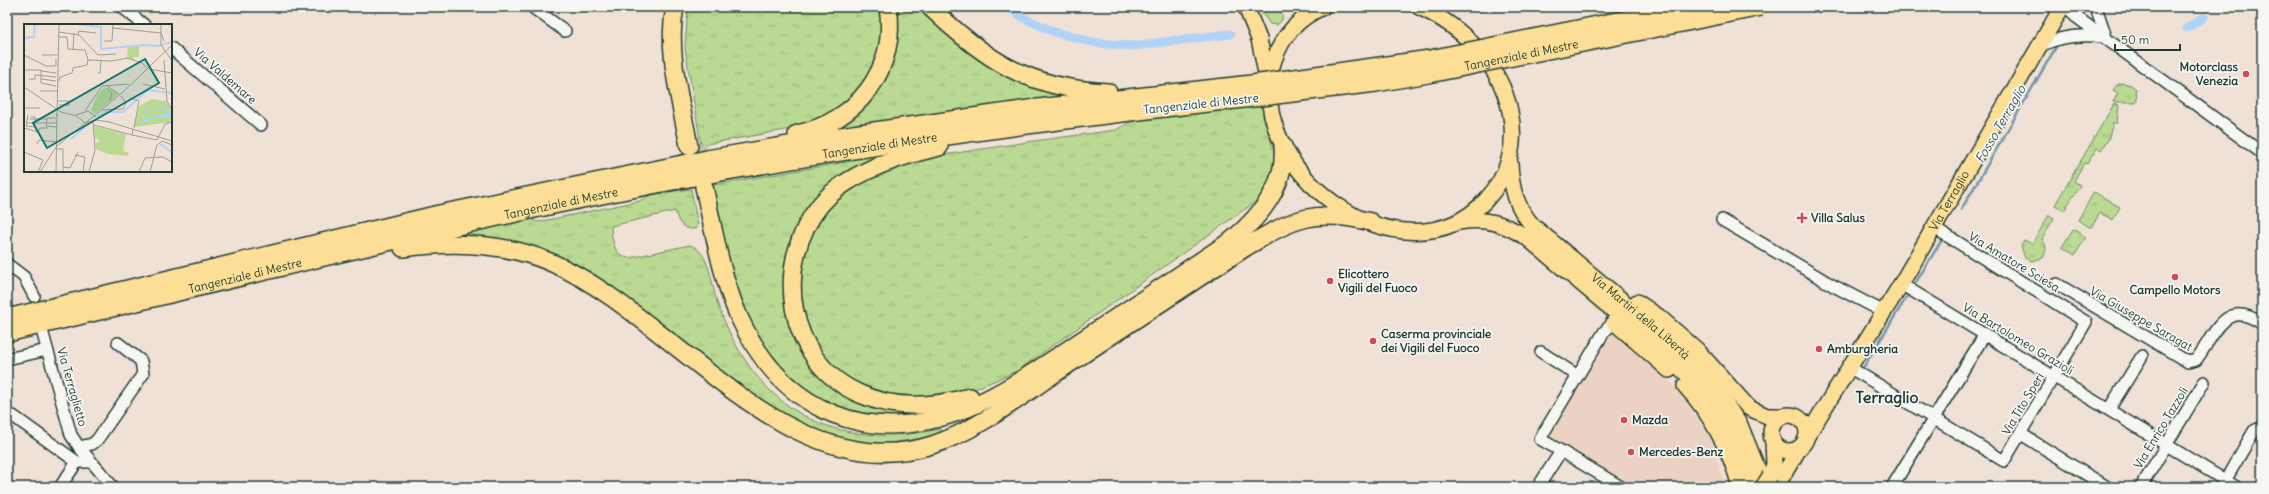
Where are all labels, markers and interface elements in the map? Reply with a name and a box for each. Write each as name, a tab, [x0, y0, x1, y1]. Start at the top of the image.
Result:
inset map	[24, 24, 172, 172]
scale bar	[2115, 26, 2180, 52]
text: 50 m	[2121, 32, 2150, 47]
street label: Tangenziale di Mestre	[1463, 36, 1580, 74]
street label: Via Valdemare	[191, 44, 260, 107]
place label: Motorclass Venezia	[2180, 59, 2239, 88]
marker: Motorclass Venezia	[2241, 69, 2251, 79]
water label: Fosso Terraglio	[1971, 82, 2030, 166]
street label: Tangenziale di Mestre	[1143, 90, 1259, 117]
street label: Tangenziale di Mestre	[821, 129, 938, 162]
street label: Via Terraglio	[1926, 167, 1972, 233]
street label: Tangenziale di Mestre	[503, 184, 619, 222]
place label: Villa Salus	[1811, 210, 1865, 225]
marker: Villa Salus	[1796, 212, 1808, 224]
street label: Via Amatore Sciesa	[1966, 228, 2063, 295]
street label: Tangenziale di Mestre	[187, 255, 303, 296]
place label: Elicottero Vigili del Fuoco	[1338, 266, 1418, 296]
street label: Via Martiri della Libertà	[1588, 270, 1693, 362]
marker: Campello Motors	[2170, 272, 2180, 282]
marker: Elicottero Vigili del Fuoco	[1325, 276, 1335, 286]
place label: Campello Motors	[2130, 282, 2221, 298]
street label: Via Giuseppe Saragat	[2087, 283, 2195, 354]
street label: Via Bartolomeo Grazioli	[1960, 299, 2077, 378]
place label: Caserma provinciale dei Vigili del Fuoco	[1381, 326, 1492, 356]
marker: Caserma provinciale dei Vigili del Fuoco	[1368, 336, 1378, 346]
place label: Amburgheria	[1827, 341, 1898, 357]
marker: Amburgheria	[1814, 344, 1824, 354]
street label: Via Terraglietto	[54, 346, 91, 428]
street label: Via Tito Speri	[1998, 370, 2047, 438]
street label: Via Enrico Tazzoli	[2130, 384, 2191, 471]
district label: Terraglio	[1856, 387, 1918, 408]
place label: Mazda	[1632, 412, 1668, 427]
marker: Mazda	[1619, 415, 1629, 425]
place label: Mercedes-Benz	[1639, 444, 1723, 459]
marker: Mercedes-Benz	[1626, 447, 1636, 457]

